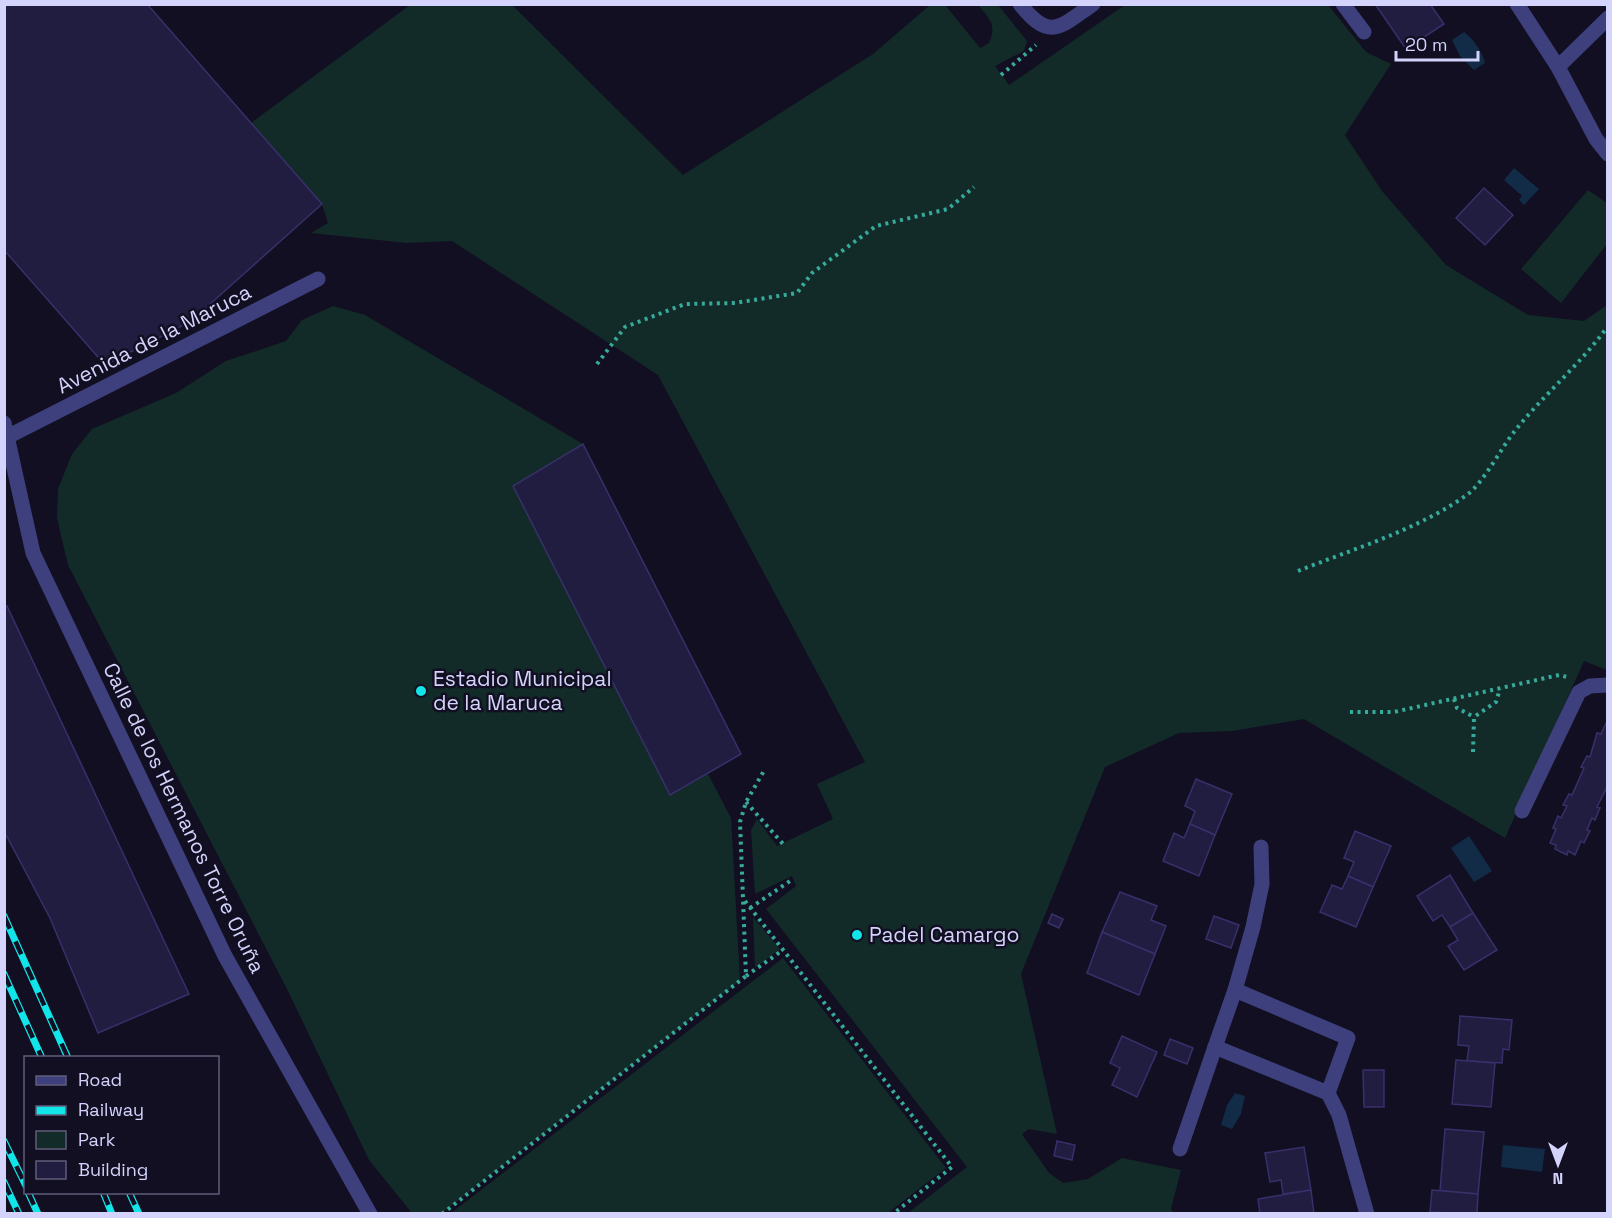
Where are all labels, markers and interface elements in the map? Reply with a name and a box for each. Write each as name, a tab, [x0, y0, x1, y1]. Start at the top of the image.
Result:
scale bar	[1396, 24, 1478, 62]
text: 20 m	[1405, 33, 1448, 56]
street label: Avenida de la Maruca	[52, 278, 256, 399]
street label: Calle de los Hermanos Torre Oruña	[97, 658, 272, 977]
place label: Estadio Municipal de la Maruca	[433, 665, 612, 716]
marker: Estadio Municipal de la Maruca	[414, 684, 428, 698]
place label: Padel Camargo	[869, 921, 1019, 948]
marker: Padel Camargo	[850, 928, 864, 942]
legend	[24, 1056, 219, 1194]
text: Road	[78, 1068, 122, 1091]
text: Railway	[78, 1098, 144, 1121]
text: Park	[78, 1128, 116, 1151]
north arrow	[1528, 1134, 1588, 1194]
text: Building	[78, 1158, 148, 1181]
text: N	[1553, 1168, 1563, 1189]

